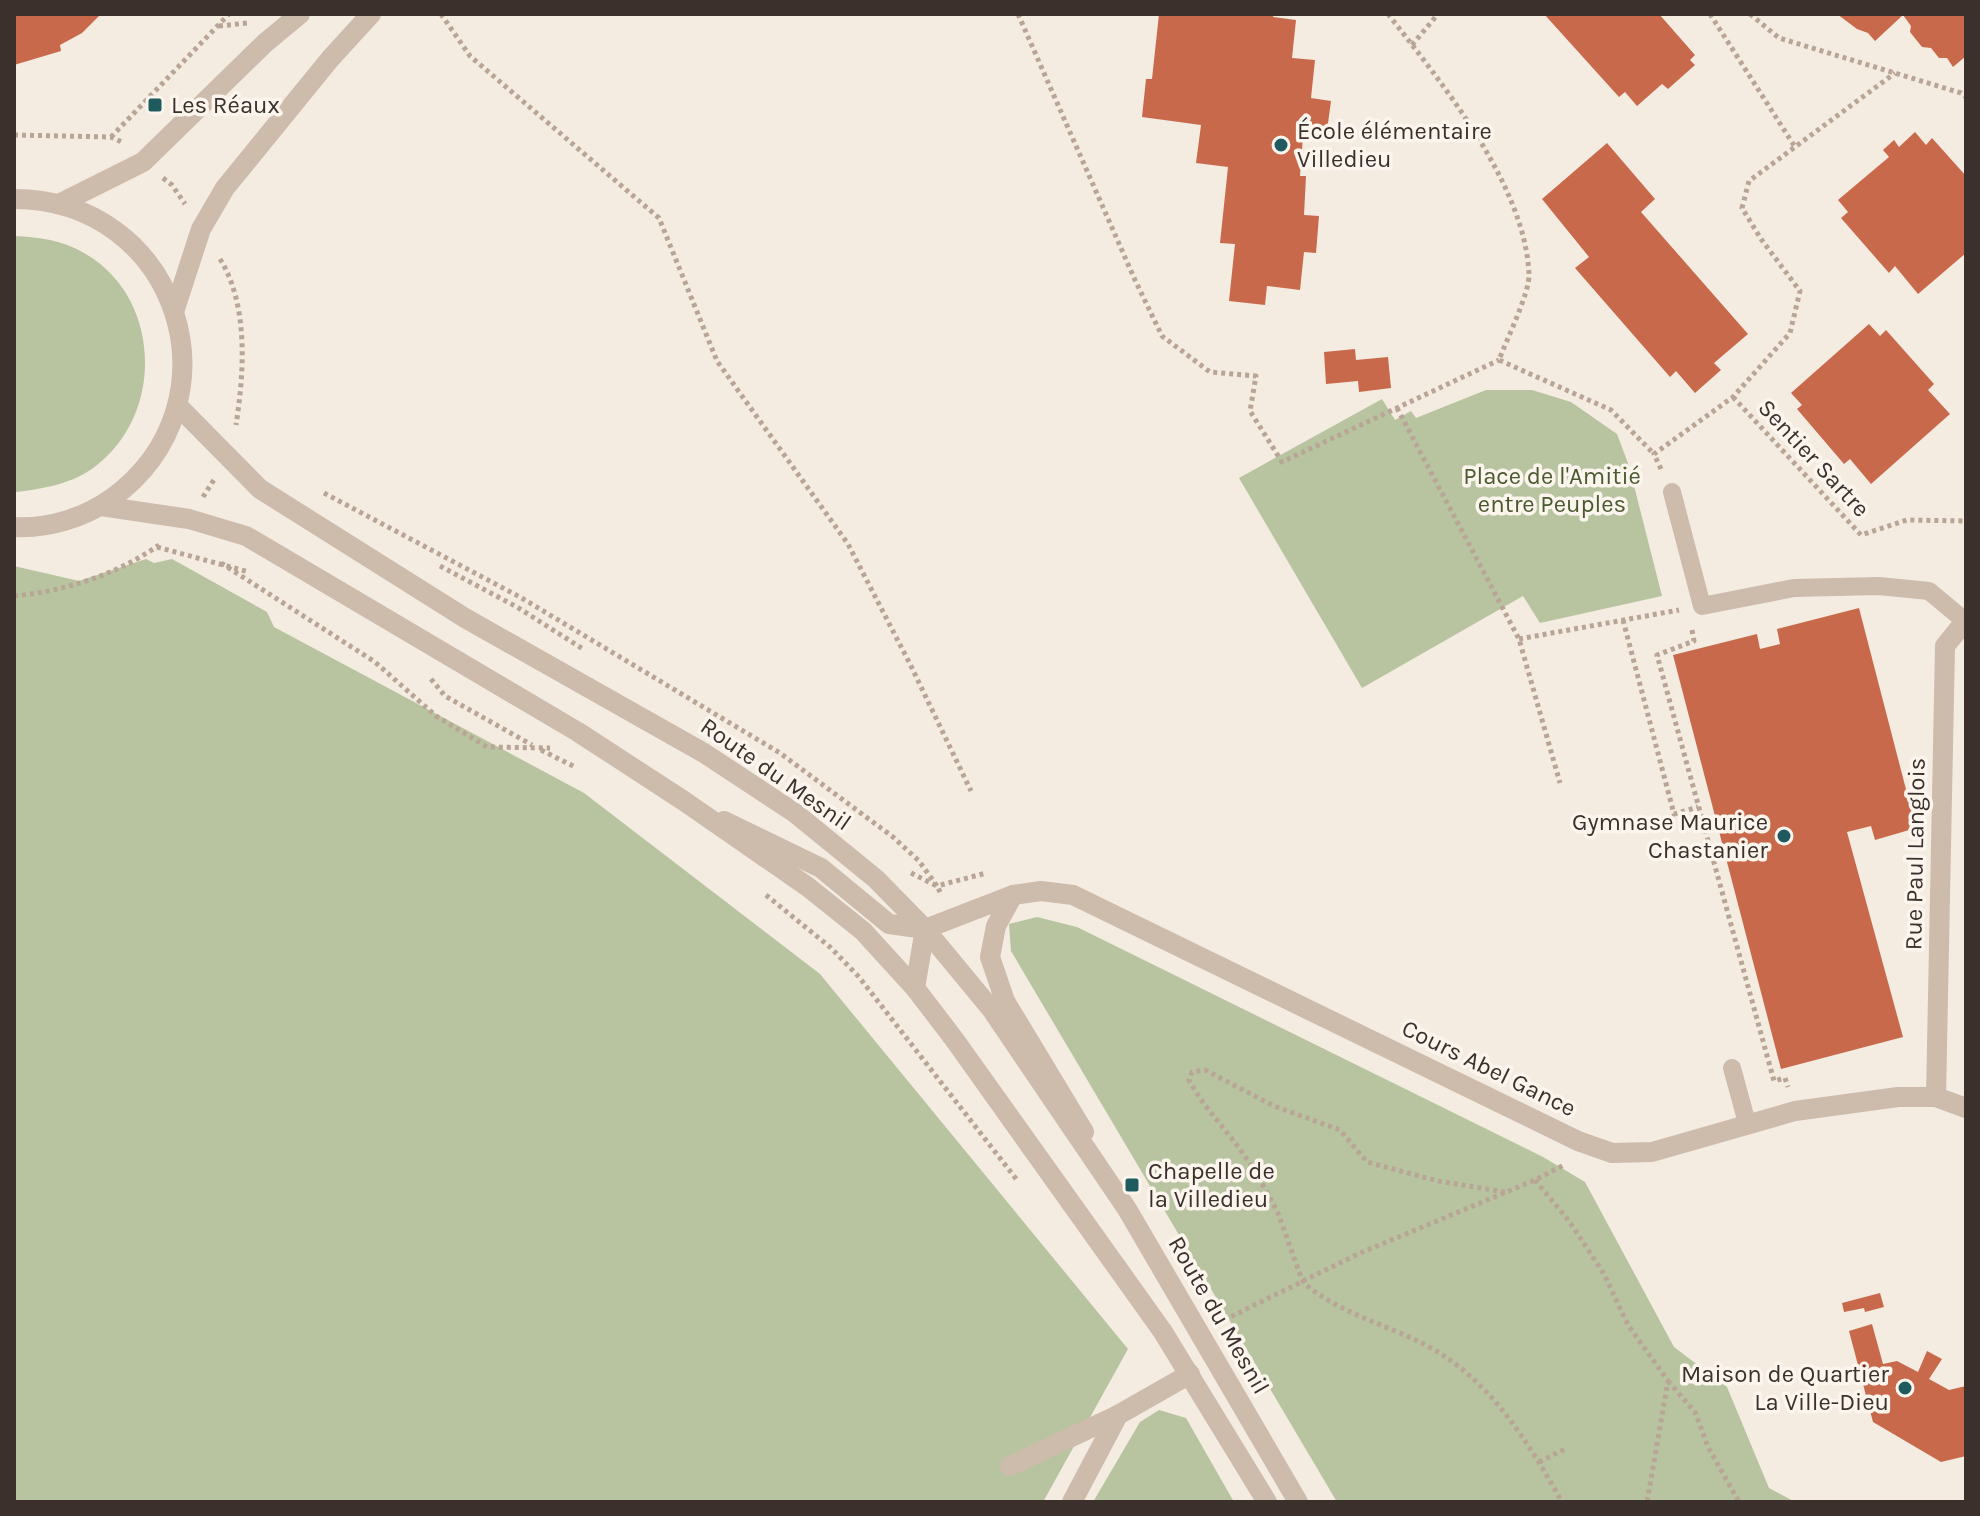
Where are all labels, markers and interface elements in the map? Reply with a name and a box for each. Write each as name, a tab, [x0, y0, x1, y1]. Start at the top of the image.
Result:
place label: Les Réaux	[171, 91, 280, 119]
marker: Les Réaux	[146, 96, 164, 114]
place label: École élémentaire Villedieu	[1297, 116, 1492, 173]
marker: École élémentaire Villedieu	[1272, 136, 1290, 154]
street label: Sentier Sartre	[1752, 393, 1876, 523]
park label: Place de l'Amitié entre Peuples	[1463, 462, 1641, 518]
street label: Route du Mesnil	[695, 712, 857, 836]
street label: Rue Paul Langlois	[1899, 757, 1931, 951]
place label: Gymnase Maurice Chastanier	[1572, 808, 1768, 864]
marker: Gymnase Maurice Chastanier	[1775, 827, 1793, 845]
street label: Cours Abel Gance	[1397, 1014, 1581, 1122]
place label: Chapelle de la Villedieu	[1148, 1157, 1275, 1213]
marker: Chapelle de la Villedieu	[1123, 1176, 1141, 1194]
street label: Route du Mesnil	[1163, 1231, 1275, 1399]
place label: Maison de Quartier La Ville-Dieu	[1681, 1360, 1889, 1416]
marker: Maison de Quartier La Ville-Dieu	[1896, 1379, 1914, 1397]

